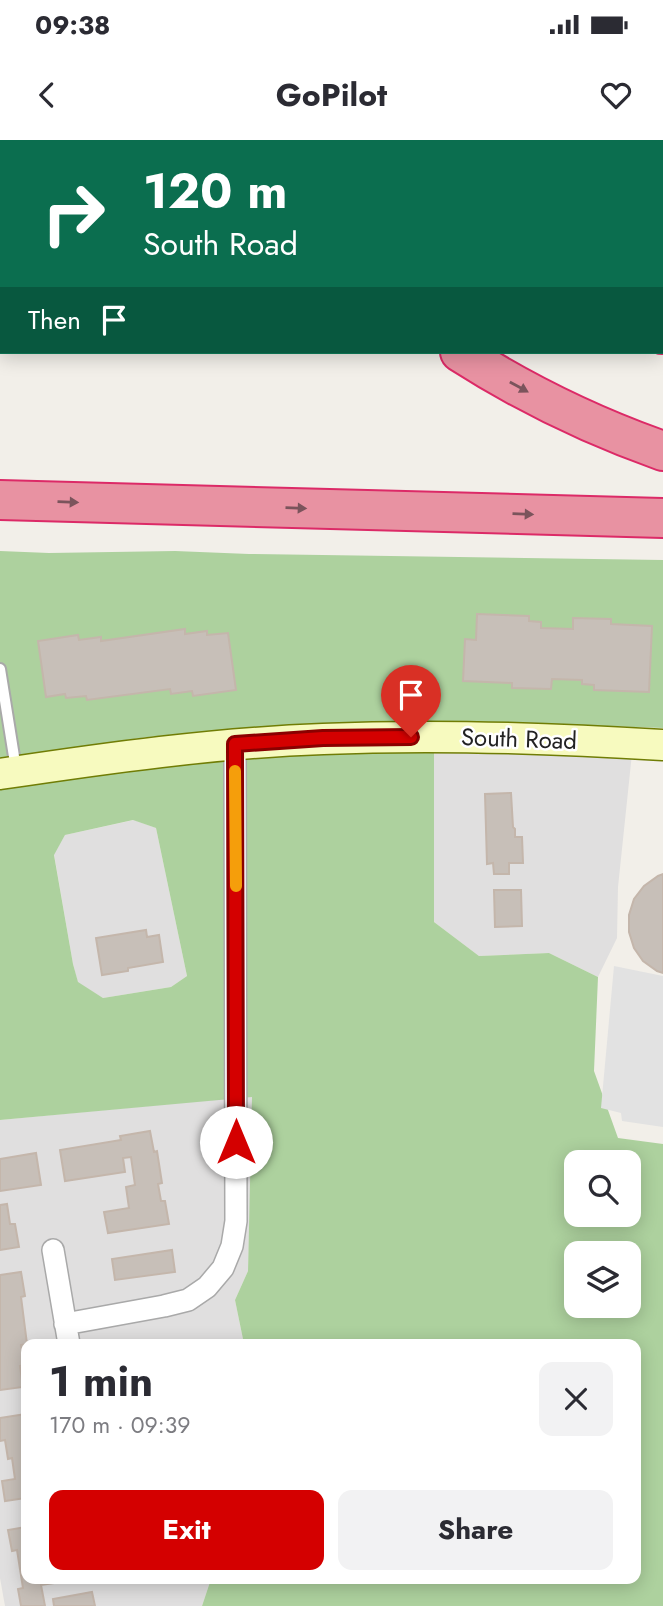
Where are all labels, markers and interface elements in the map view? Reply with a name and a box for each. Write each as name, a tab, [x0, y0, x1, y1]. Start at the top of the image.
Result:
text: 09:38	[35, 6, 110, 44]
text: GoPilot	[276, 72, 387, 118]
icon: back	[28, 76, 66, 114]
icon: heart	[597, 76, 635, 114]
text: 120 m	[143, 156, 287, 226]
icon: right	[28, 168, 119, 259]
text: South Road	[143, 221, 298, 267]
text: Then	[28, 301, 81, 339]
icon: arrive	[95, 301, 133, 339]
one-way arrow	[509, 381, 528, 393]
one-way arrow	[57, 496, 79, 507]
one-way arrow	[285, 502, 307, 514]
one-way arrow	[512, 509, 534, 520]
pin	[381, 665, 441, 737]
icon: arrive	[392, 676, 430, 714]
street label: South Road	[460, 719, 578, 758]
position arrow	[199, 1105, 273, 1179]
map controls	[564, 1150, 641, 1318]
button: search	[564, 1150, 641, 1227]
button: layers	[564, 1241, 641, 1318]
text: 1 min	[49, 1351, 153, 1412]
button: close	[539, 1362, 613, 1436]
text: 170 m · 09:39	[49, 1408, 191, 1442]
button: Exit	[49, 1490, 324, 1570]
button: Share	[338, 1490, 613, 1570]

